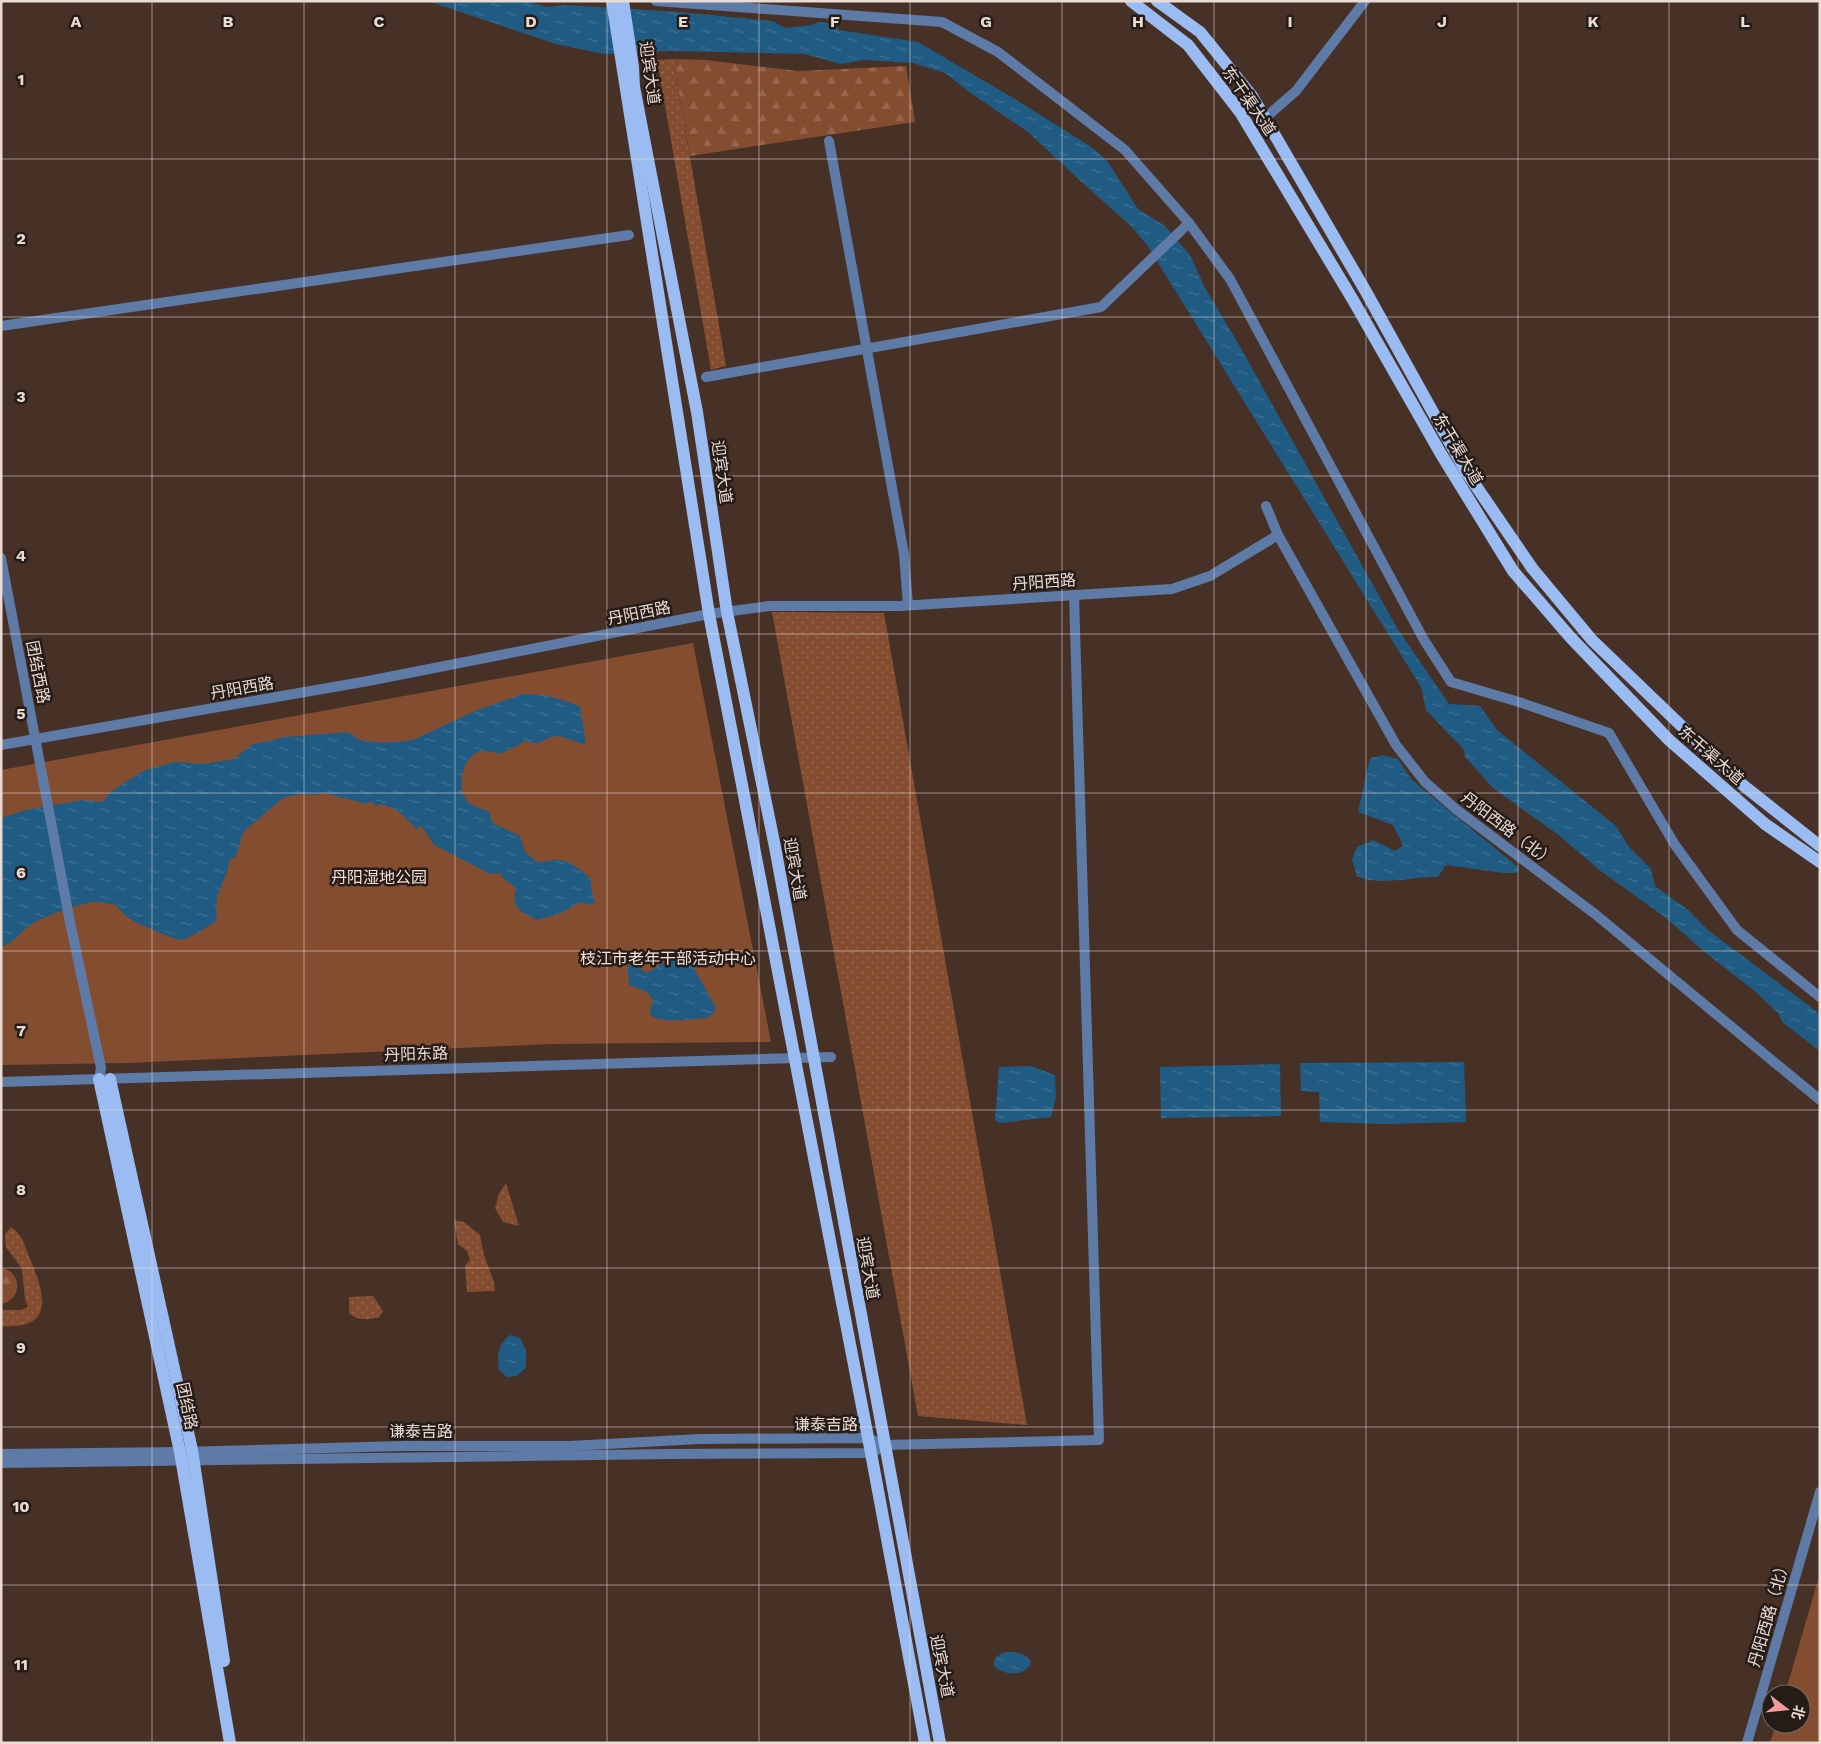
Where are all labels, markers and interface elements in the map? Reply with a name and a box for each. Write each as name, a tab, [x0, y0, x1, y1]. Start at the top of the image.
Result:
text: A	[71, 12, 82, 31]
text: B	[223, 12, 234, 31]
text: C	[374, 12, 385, 31]
text: D	[525, 12, 537, 31]
text: E	[678, 12, 688, 31]
text: F	[830, 12, 840, 31]
text: G	[980, 12, 992, 31]
text: H	[1132, 12, 1144, 31]
text: I	[1287, 12, 1293, 31]
text: J	[1437, 12, 1447, 31]
text: K	[1587, 12, 1599, 31]
text: L	[1740, 12, 1750, 31]
street label: 迎宾大道	[636, 40, 664, 106]
street label: 东干渠大道	[1218, 63, 1280, 139]
text: 1	[18, 70, 24, 89]
text: 2	[16, 229, 26, 248]
text: 3	[16, 387, 26, 406]
street label: 东干渠大道	[1429, 410, 1487, 488]
street label: 迎宾大道	[708, 439, 736, 505]
text: 4	[16, 546, 26, 565]
street label: 丹阳西路	[1011, 570, 1077, 594]
street label: 丹阳西路	[606, 598, 672, 628]
street label: 团结西路	[23, 639, 53, 705]
street label: 丹阳西路	[209, 673, 275, 703]
text: 5	[16, 704, 26, 723]
street label: 东干渠大道	[1675, 722, 1747, 788]
street label: 丹阳西路（北）	[1458, 788, 1558, 870]
street label: 迎宾大道	[780, 836, 810, 902]
text: 6	[16, 863, 26, 882]
park label: 丹阳湿地公园	[331, 868, 427, 887]
park label: 枝江市老年干部活动中心	[580, 949, 756, 968]
text: 7	[16, 1021, 26, 1040]
street label: 丹阳东路	[384, 1043, 448, 1065]
text: 8	[16, 1180, 26, 1199]
street label: 迎宾大道	[853, 1235, 883, 1301]
text: 9	[16, 1338, 26, 1357]
street label: 团结路	[173, 1381, 201, 1431]
street label: 谦泰吉路	[794, 1415, 858, 1434]
street label: 谦泰吉路	[389, 1422, 453, 1441]
text: 10	[12, 1497, 30, 1516]
street label: 丹阳西路（北）	[1744, 1557, 1794, 1669]
street label: 迎宾大道	[927, 1633, 957, 1699]
text: 11	[14, 1655, 28, 1674]
north arrow	[1761, 1684, 1811, 1734]
text: 北	[1789, 1704, 1808, 1722]

